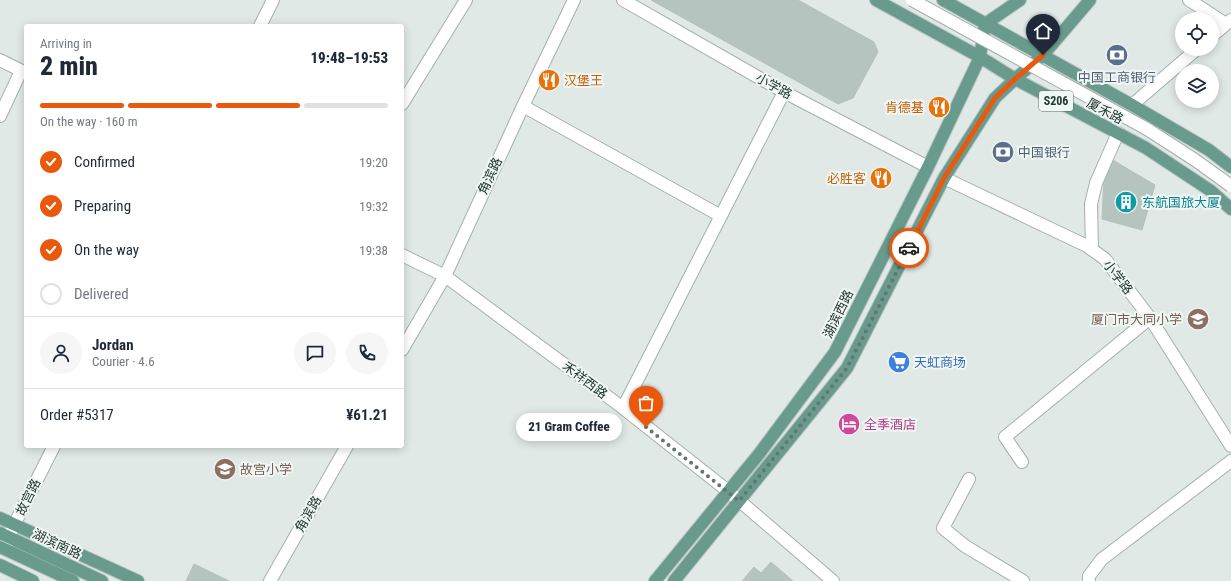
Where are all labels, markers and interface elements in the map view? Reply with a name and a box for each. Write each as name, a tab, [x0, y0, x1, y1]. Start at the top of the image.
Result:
map controls	[1175, 12, 1219, 108]
button: locate	[1175, 12, 1219, 56]
pin	[1026, 14, 1060, 55]
icon: home	[1032, 20, 1054, 42]
text: Arriving in	[40, 36, 92, 51]
bank icon: 中国工商银行	[1104, 42, 1130, 68]
text: 19:48–19:53	[310, 49, 388, 67]
text: 2 min	[40, 51, 98, 81]
button: layers	[1175, 64, 1219, 108]
restaurant icon: 汉堡王	[536, 67, 562, 93]
street label: 小学路	[753, 70, 795, 102]
place label: 中国工商银行	[1078, 70, 1156, 85]
place label: 汉堡王	[564, 73, 603, 88]
road number: S206	[1039, 91, 1073, 111]
restaurant icon: 肯德基	[926, 94, 952, 120]
street label: 厦禾路	[1084, 95, 1126, 127]
place label: 肯德基	[885, 100, 924, 115]
text: On the way · 160 m	[40, 114, 137, 129]
bank icon: 中国银行	[990, 139, 1016, 165]
place label: 中国银行	[1018, 145, 1070, 160]
icon: check	[40, 151, 62, 173]
text: Confirmed	[74, 153, 135, 171]
text: 19:20	[359, 155, 388, 170]
street label: 角滨路	[475, 155, 505, 197]
restaurant icon: 必胜客	[868, 165, 894, 191]
place label: 必胜客	[827, 171, 866, 186]
building icon: 东航国旅大厦	[1113, 189, 1139, 215]
icon: check	[40, 195, 62, 217]
place label: 东航国旅大厦	[1142, 195, 1220, 210]
text: Preparing	[74, 197, 131, 215]
text: 19:32	[359, 199, 388, 214]
courier	[889, 228, 929, 268]
icon: car	[898, 237, 920, 259]
icon: check	[40, 239, 62, 261]
text: On the way	[74, 241, 139, 259]
text: 19:38	[359, 243, 388, 258]
street label: 小学路	[1100, 257, 1136, 297]
text: Delivered	[74, 285, 129, 303]
street label: 湖滨西路	[820, 287, 856, 341]
school or university icon: 厦门市大同小学	[1185, 306, 1211, 332]
place label: 厦门市大同小学	[1091, 312, 1182, 327]
button: person	[40, 332, 82, 374]
button: chat	[294, 332, 336, 374]
button: phone	[346, 332, 388, 374]
text: Jordan	[92, 336, 134, 354]
supermarket icon: 天虹商场	[886, 349, 912, 375]
text: Courier · 4.6	[92, 354, 155, 369]
place label: 天虹商场	[914, 355, 966, 370]
street label: 禾祥西路	[560, 358, 610, 402]
pin	[629, 386, 663, 427]
icon: bag	[635, 392, 657, 414]
text: Order #5317	[40, 406, 114, 424]
text: ¥61.21	[346, 406, 388, 424]
hotel icon: 全季酒店	[836, 411, 862, 437]
callout: 21 Gram Coffee	[516, 413, 622, 441]
place label: 全季酒店	[864, 417, 916, 432]
text: 21 Gram Coffee	[528, 419, 610, 434]
school or university icon: 故宫小学	[212, 456, 238, 482]
place label: 故宫小学	[240, 462, 292, 477]
street label: 故宫路	[13, 476, 43, 518]
street label: 角滨路	[292, 493, 324, 535]
street label: 湖滨南路	[30, 526, 84, 562]

